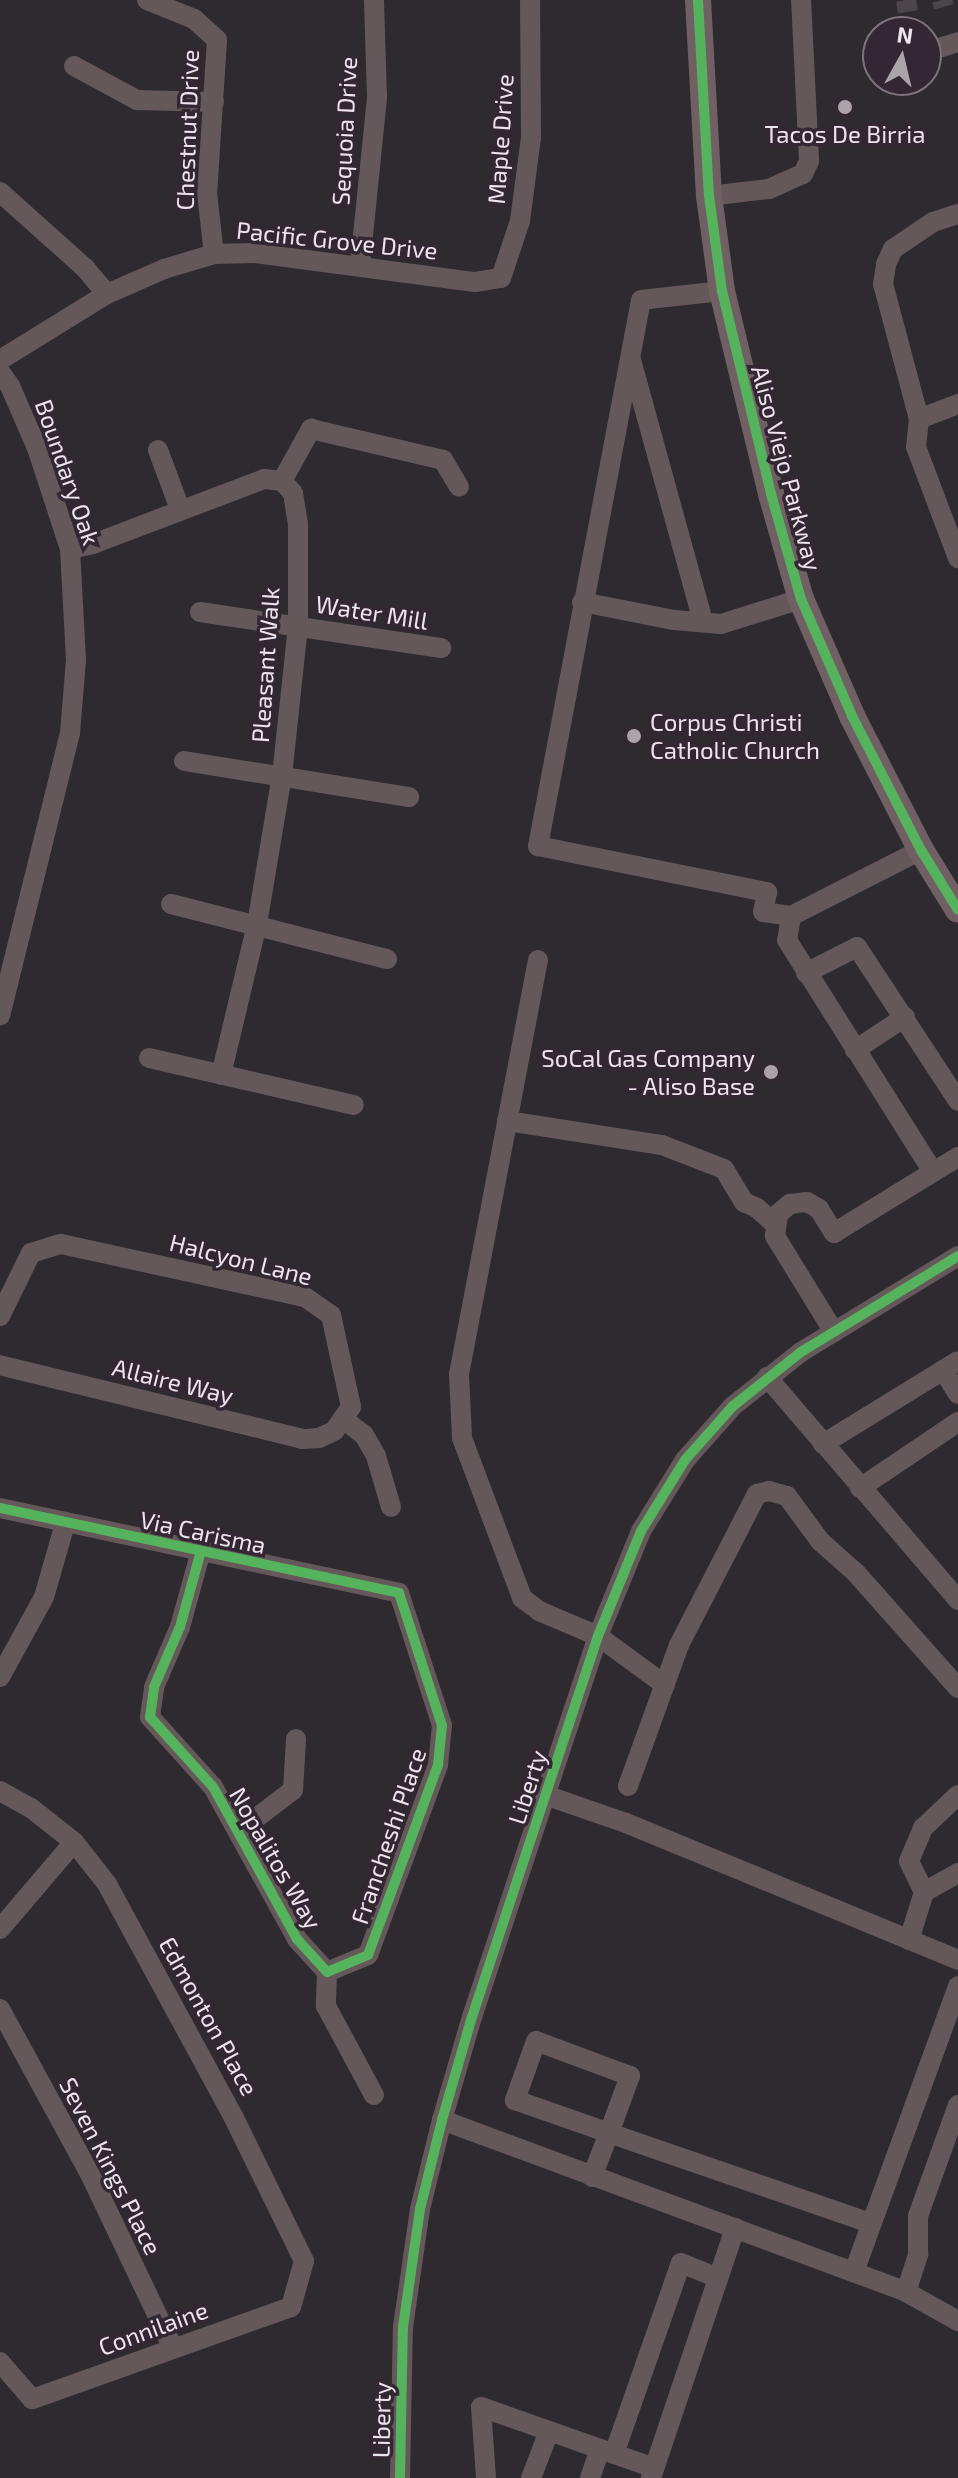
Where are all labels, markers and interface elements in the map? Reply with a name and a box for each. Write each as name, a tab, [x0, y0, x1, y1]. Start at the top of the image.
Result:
north arrow	[862, 16, 942, 96]
text: N	[895, 20, 915, 48]
street label: Chestnut Drive	[170, 49, 204, 211]
street label: Sequoia Drive	[326, 56, 362, 206]
street label: Maple Drive	[481, 73, 519, 205]
marker: Tacos De Birria	[836, 98, 854, 116]
place label: Tacos De Birria	[765, 120, 925, 148]
street label: Pacific Grove Drive	[235, 215, 439, 265]
street label: Aliso Viejo Parkway	[746, 362, 828, 574]
street label: Boundary Oak	[30, 395, 106, 549]
street label: Pleasant Walk	[245, 586, 285, 744]
street label: Water Mill	[313, 589, 431, 635]
place label: Corpus Christi Catholic Church	[650, 708, 820, 764]
marker: Corpus Christi Catholic Church	[625, 727, 643, 745]
place label: SoCal Gas Company - Aliso Base	[541, 1044, 755, 1100]
marker: SoCal Gas Company - Aliso Base	[762, 1063, 780, 1081]
street label: Halcyon Lane	[167, 1227, 315, 1291]
street label: Allaire Way	[109, 1352, 237, 1410]
street label: Via Carisma	[137, 1505, 269, 1559]
street label: Francheshi Place	[344, 1744, 432, 1928]
street label: Liberty	[502, 1746, 552, 1828]
street label: Nopalitos Way	[224, 1782, 328, 1934]
street label: Edmonton Place	[154, 1932, 264, 2100]
street label: Seven Kings Place	[54, 2073, 168, 2259]
street label: Connilaine	[94, 2295, 212, 2361]
street label: Liberty	[366, 2382, 396, 2458]

